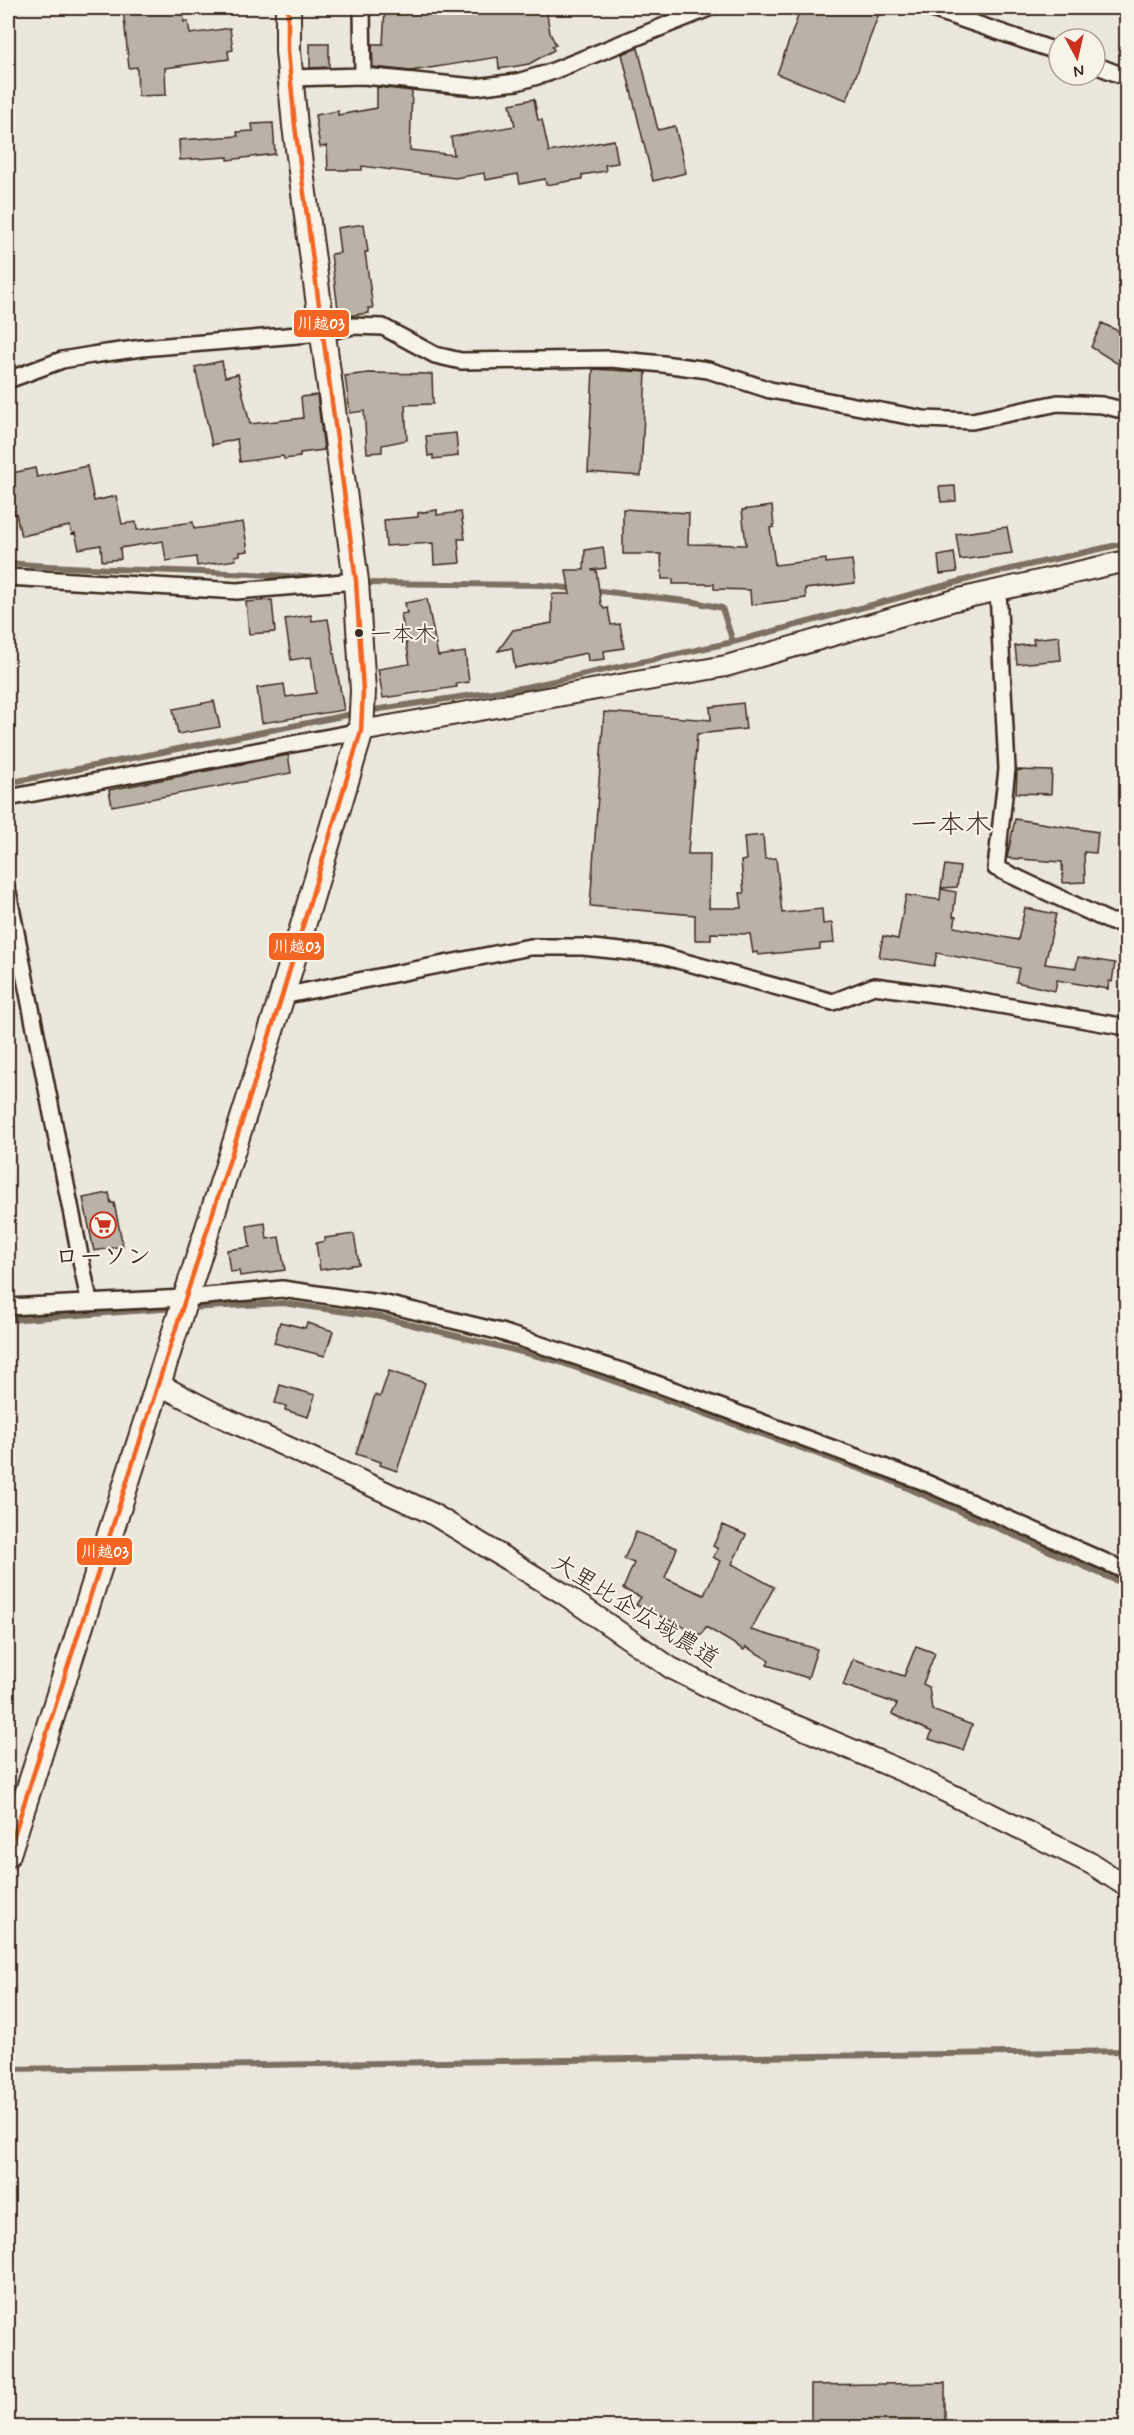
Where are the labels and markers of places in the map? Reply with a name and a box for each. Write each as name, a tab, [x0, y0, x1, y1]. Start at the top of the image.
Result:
place label: 一本木	[370, 621, 436, 649]
marker: 一本木	[353, 627, 365, 639]
supermarket icon: ローソン	[88, 1210, 118, 1240]
place label: ローソン	[55, 1242, 151, 1273]

